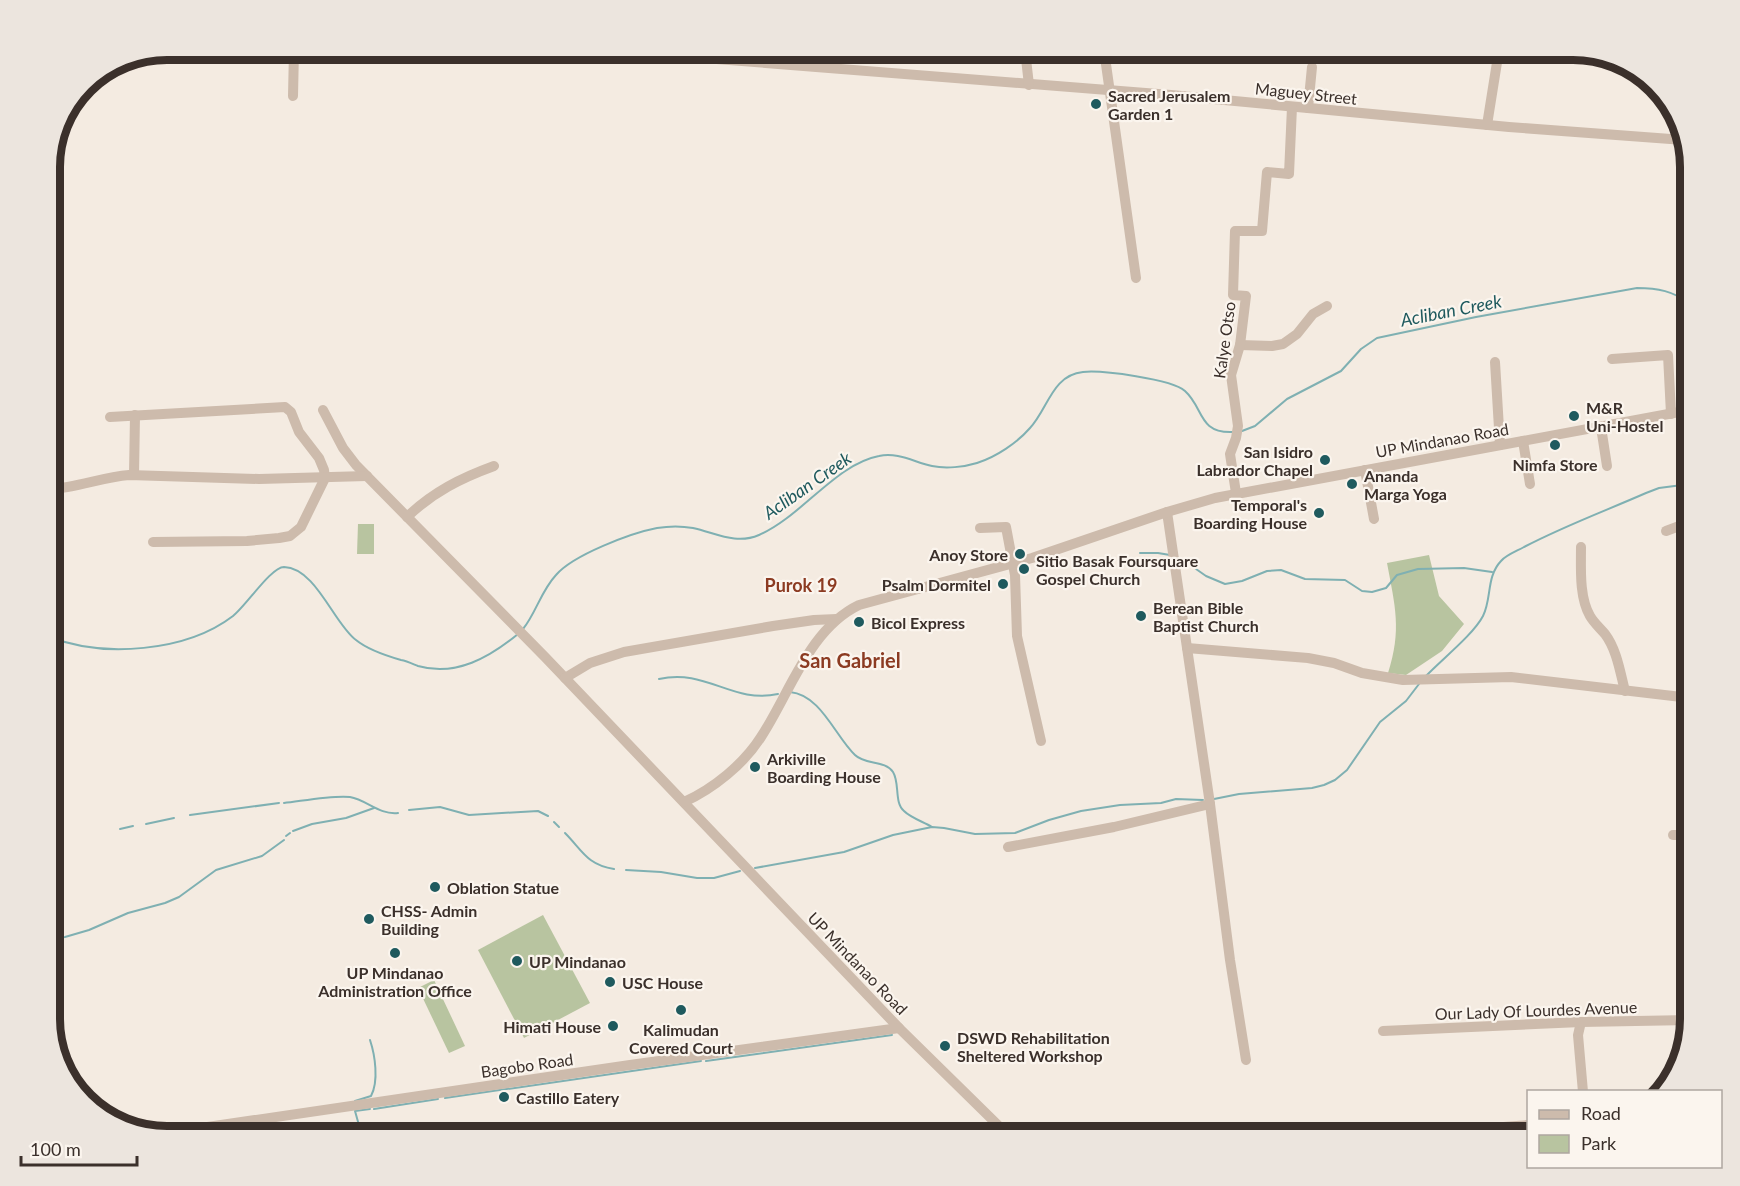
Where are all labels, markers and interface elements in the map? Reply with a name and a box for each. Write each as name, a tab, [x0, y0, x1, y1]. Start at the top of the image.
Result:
street label: Maguey Street	[1254, 78, 1358, 108]
place label: Sacred Jerusalem Garden 1	[1108, 86, 1231, 123]
marker: Sacred Jerusalem Garden 1	[1089, 97, 1103, 111]
water label: Acliban Creek	[1398, 289, 1504, 331]
street label: Kalye Otso	[1209, 300, 1239, 380]
place label: M&R Uni-Hostel	[1586, 398, 1663, 435]
marker: M&R Uni-Hostel	[1567, 409, 1581, 423]
street label: UP Mindanao Road	[1374, 419, 1510, 461]
marker: Nimfa Store	[1548, 438, 1562, 452]
place label: San Isidro Labrador Chapel	[1196, 442, 1313, 479]
water label: Acliban Creek	[758, 446, 856, 524]
marker: San Isidro Labrador Chapel	[1318, 453, 1332, 467]
place label: Nimfa Store	[1512, 455, 1598, 474]
place label: Ananda Marga Yoga	[1363, 466, 1447, 503]
marker: Ananda Marga Yoga	[1345, 477, 1359, 491]
place label: Temporal's Boarding House	[1193, 495, 1307, 532]
marker: Temporal's Boarding House	[1312, 506, 1326, 520]
place label: Anoy Store	[928, 545, 1008, 564]
marker: Anoy Store	[1013, 547, 1027, 561]
place label: Sitio Basak Foursquare Gospel Church	[1036, 551, 1199, 588]
marker: Sitio Basak Foursquare Gospel Church	[1017, 562, 1031, 576]
district label: Purok 19	[765, 574, 837, 596]
place label: Psalm Dormitel	[882, 575, 991, 594]
marker: Psalm Dormitel	[996, 577, 1010, 591]
place label: Berean Bible Baptist Church	[1153, 598, 1259, 635]
marker: Berean Bible Baptist Church	[1134, 609, 1148, 623]
place label: Bicol Express	[871, 613, 965, 632]
marker: Bicol Express	[852, 615, 866, 629]
district label: San Gabriel	[799, 648, 901, 672]
place label: Arkiville Boarding House	[766, 749, 881, 786]
marker: Arkiville Boarding House	[748, 760, 762, 774]
place label: Oblation Statue	[447, 878, 560, 897]
marker: Oblation Statue	[428, 880, 442, 894]
place label: CHSS- Admin Building	[381, 901, 477, 938]
street label: UP Mindanao Road	[804, 908, 912, 1018]
marker: CHSS- Admin Building	[362, 912, 376, 926]
marker: UP Mindanao Administration Office	[388, 946, 402, 960]
place label: UP Mindanao	[529, 952, 626, 971]
marker: UP Mindanao	[510, 954, 524, 968]
place label: UP Mindanao Administration Office	[317, 963, 472, 1000]
place label: USC House	[622, 973, 703, 992]
marker: USC House	[603, 975, 617, 989]
street label: Our Lady Of Lourdes Avenue	[1435, 997, 1637, 1023]
marker: Kalimudan Covered Court	[674, 1003, 688, 1017]
place label: Himati House	[503, 1017, 601, 1036]
marker: Himati House	[606, 1019, 620, 1033]
place label: Kalimudan Covered Court	[629, 1020, 733, 1057]
place label: DSWD Rehabilitation Sheltered Workshop	[957, 1028, 1110, 1065]
marker: DSWD Rehabilitation Sheltered Workshop	[938, 1039, 952, 1053]
street label: Bagobo Road	[480, 1049, 574, 1081]
place label: Castillo Eatery	[516, 1088, 620, 1107]
marker: Castillo Eatery	[497, 1090, 511, 1104]
legend	[1527, 1090, 1722, 1168]
text: Road	[1581, 1102, 1621, 1124]
scale bar	[21, 1129, 136, 1167]
text: Park	[1581, 1132, 1617, 1154]
text: 100 m	[30, 1138, 81, 1160]

